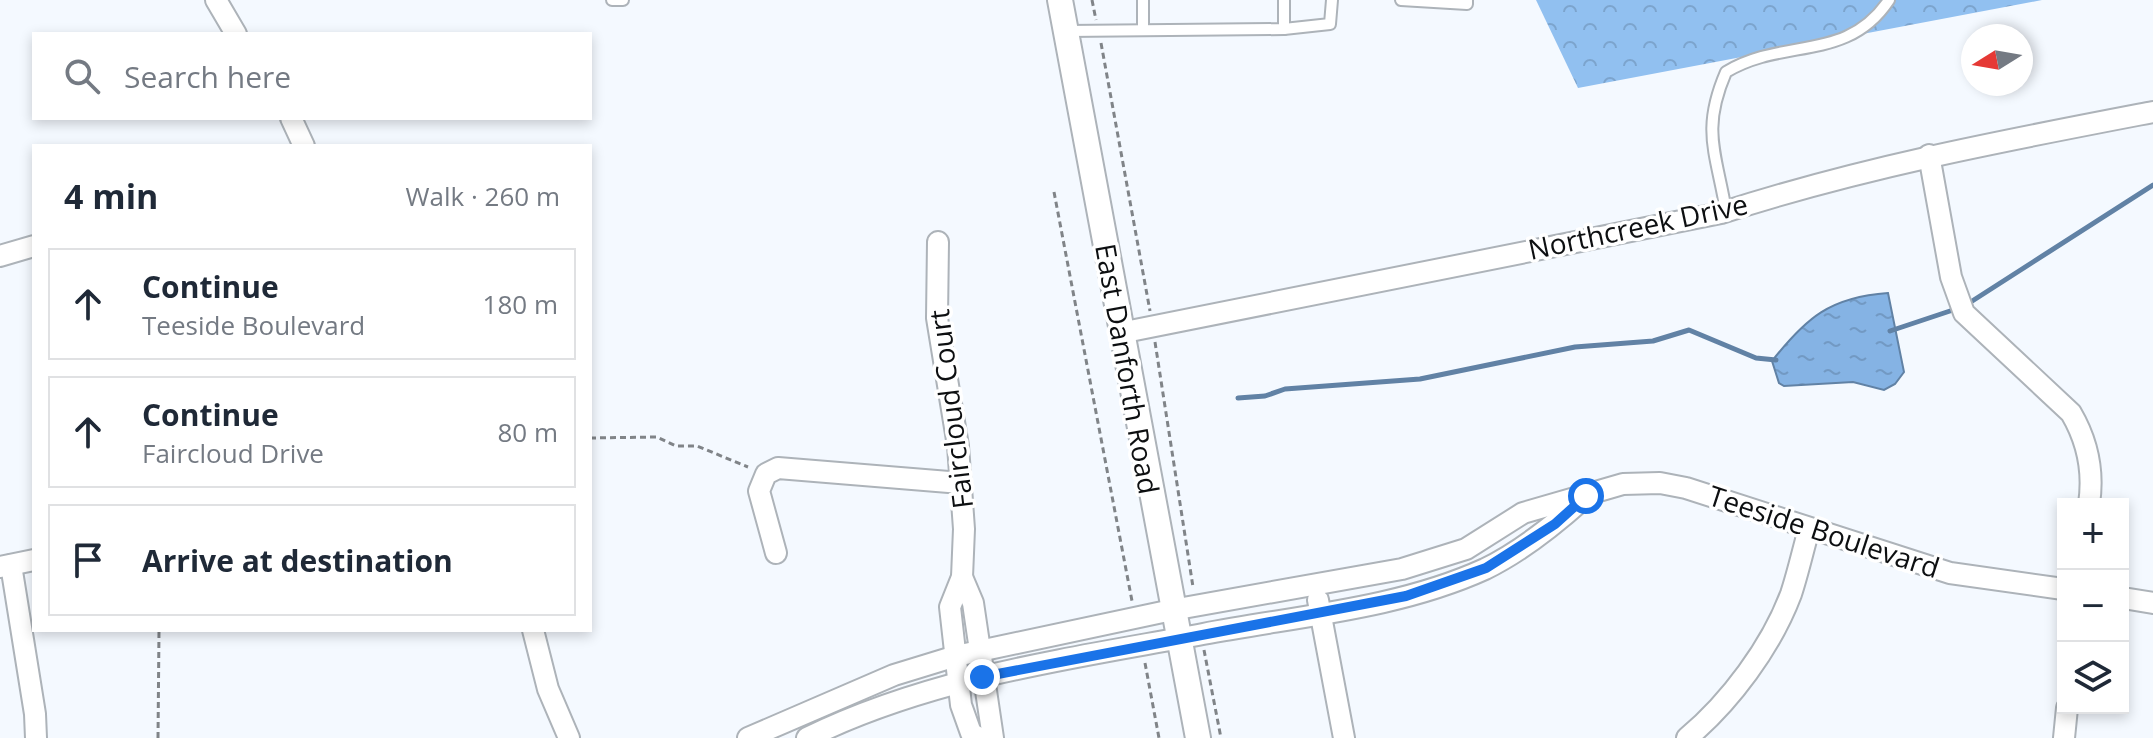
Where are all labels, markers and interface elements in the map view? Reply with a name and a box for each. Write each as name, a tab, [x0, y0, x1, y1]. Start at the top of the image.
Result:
north arrow	[1961, 24, 2033, 96]
search box	[32, 32, 592, 120]
icon: search	[60, 54, 104, 98]
text: Search here	[124, 56, 291, 97]
text: 4 min	[64, 173, 158, 219]
text: Walk · 260 m	[406, 178, 560, 214]
street label: Northcreek Drive	[1525, 184, 1751, 268]
street label: East Danforth Road	[1087, 241, 1169, 497]
text: Continue	[142, 266, 279, 307]
icon: ahead	[66, 282, 110, 326]
text: 180 m	[483, 286, 558, 322]
text: Teeside Boulevard	[142, 307, 365, 343]
street label: Faircloud Court	[919, 307, 981, 511]
text: Continue	[142, 394, 279, 435]
icon: ahead	[66, 410, 110, 454]
text: 80 m	[497, 414, 558, 450]
text: Faircloud Drive	[142, 435, 324, 471]
street label: Teeside Boulevard	[1704, 476, 1945, 586]
route start	[1568, 478, 1604, 514]
map controls	[2057, 498, 2129, 714]
button: +	[2057, 498, 2129, 570]
icon: arrive	[66, 538, 110, 582]
text: Arrive at destination	[142, 540, 453, 581]
button: −	[2057, 570, 2129, 642]
button: layers	[2057, 642, 2129, 714]
route end	[964, 659, 1000, 695]

